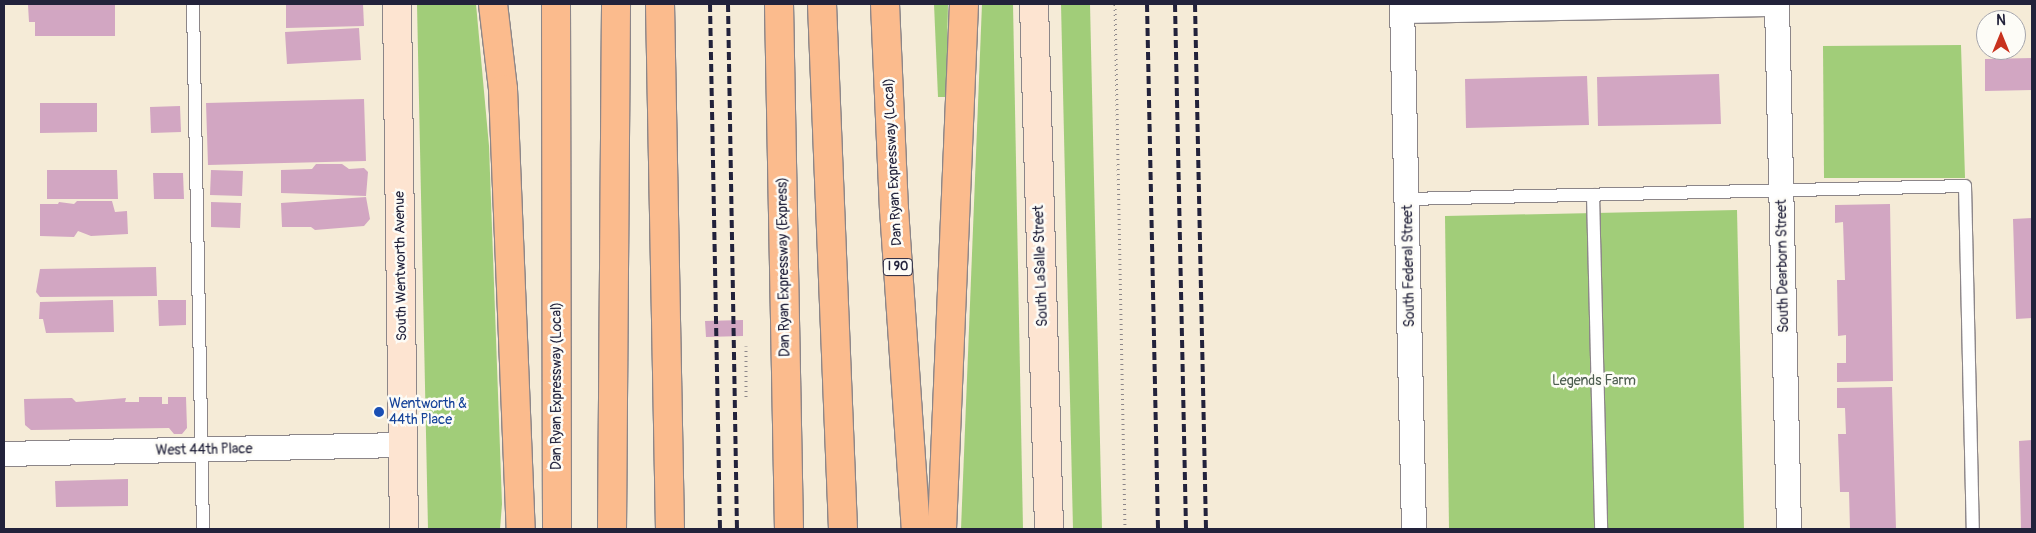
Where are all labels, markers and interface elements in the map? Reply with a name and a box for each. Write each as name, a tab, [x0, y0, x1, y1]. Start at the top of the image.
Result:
north arrow	[1976, 10, 2026, 60]
text: N	[1996, 12, 2006, 29]
street label: Dan Ryan Expressway (Local)	[880, 78, 906, 246]
street label: Dan Ryan Expressway (Express)	[774, 177, 794, 357]
street label: South Wentworth Avenue	[391, 191, 411, 341]
street label: South Dearborn Street	[1773, 199, 1793, 333]
street label: South LaSalle Street	[1030, 205, 1052, 327]
street label: South Federal Street	[1400, 205, 1418, 327]
road number: I 90	[882, 258, 914, 276]
street label: Dan Ryan Expressway (Local)	[549, 302, 565, 470]
park label: Legends Farm	[1552, 373, 1636, 389]
place label: Wentworth & 44th Place	[389, 396, 467, 428]
marker: Wentworth & 44th Place	[373, 406, 385, 418]
street label: West 44th Place	[155, 441, 253, 459]

